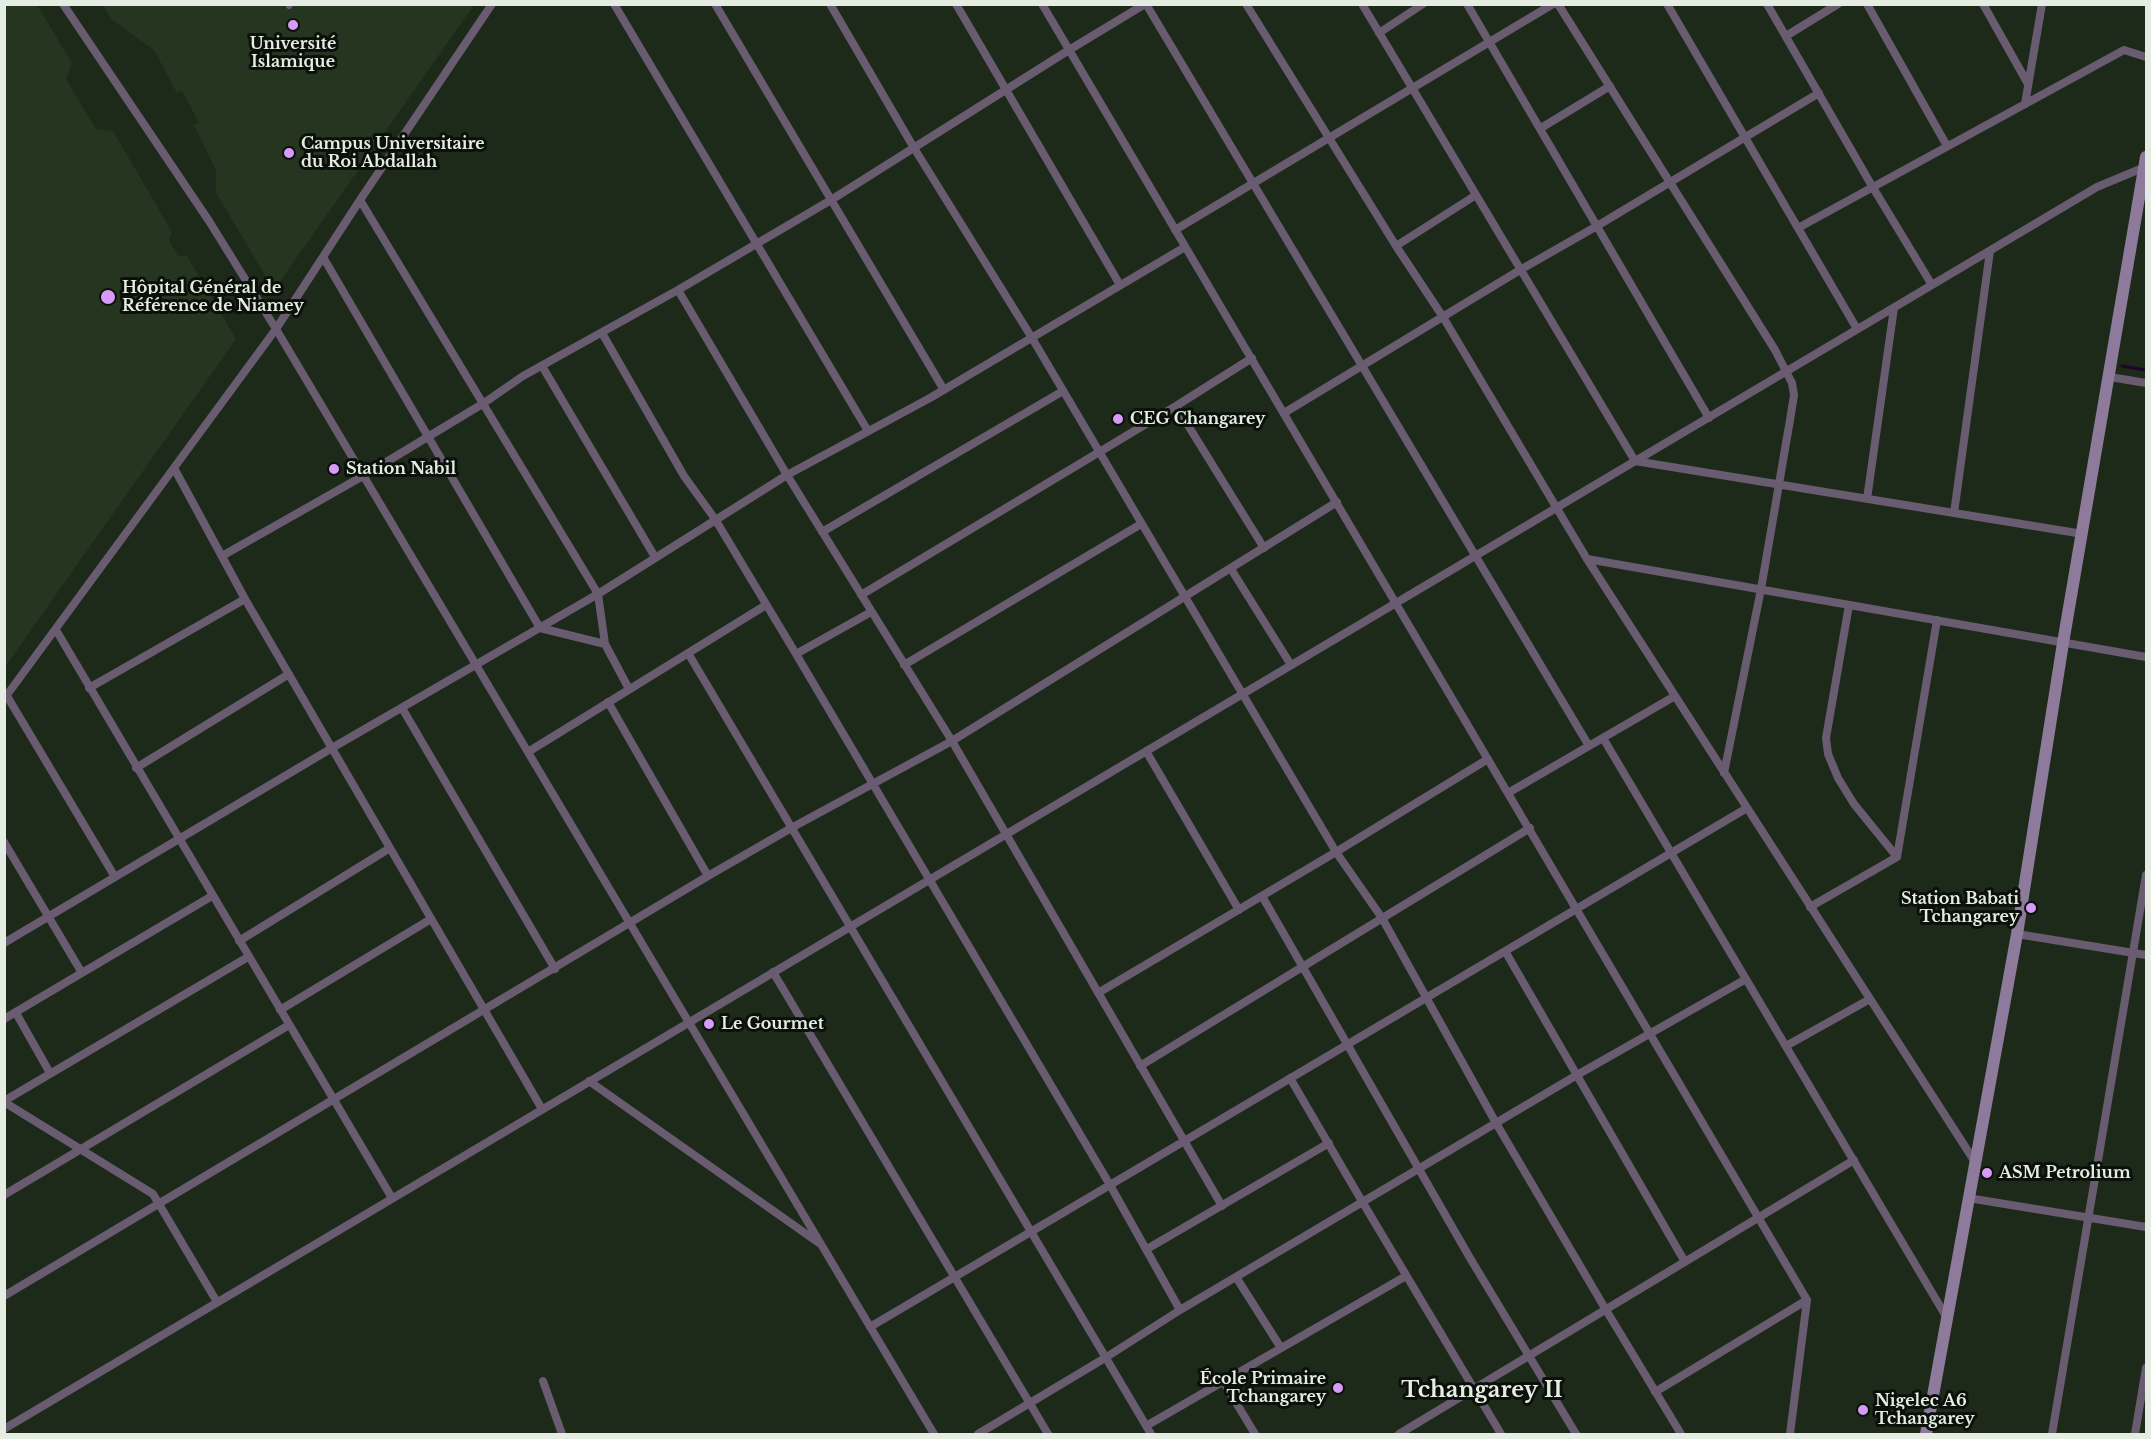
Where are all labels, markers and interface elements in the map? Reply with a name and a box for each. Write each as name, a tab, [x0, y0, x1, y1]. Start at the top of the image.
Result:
marker: Université Islamique	[286, 18, 300, 32]
place label: Université Islamique	[250, 34, 336, 72]
place label: Campus Universitaire du Roi Abdallah	[301, 134, 485, 172]
marker: Campus Universitaire du Roi Abdallah	[282, 146, 296, 160]
place label: Hôpital Général de Référence de Niamey	[122, 278, 304, 316]
marker: Hôpital Général de Référence de Niamey	[99, 288, 117, 306]
place label: CEG Changarey	[1130, 409, 1265, 429]
marker: CEG Changarey	[1111, 412, 1125, 426]
place label: Station Nabil	[346, 459, 456, 479]
marker: Station Nabil	[327, 462, 341, 476]
place label: Station Babati Tchangarey	[1901, 889, 2019, 927]
marker: Station Babati Tchangarey	[2024, 901, 2038, 915]
place label: Le Gourmet	[721, 1014, 824, 1034]
marker: Le Gourmet	[702, 1017, 716, 1031]
place label: ASM Petrolium	[1999, 1163, 2131, 1183]
marker: ASM Petrolium	[1980, 1166, 1994, 1180]
place label: École Primaire Tchangarey	[1200, 1369, 1326, 1407]
district label: Tchangarey II	[1401, 1378, 1563, 1404]
marker: École Primaire Tchangarey	[1331, 1381, 1345, 1395]
place label: Nigelec A6 Tchangarey	[1875, 1391, 1975, 1429]
marker: Nigelec A6 Tchangarey	[1856, 1403, 1870, 1417]

